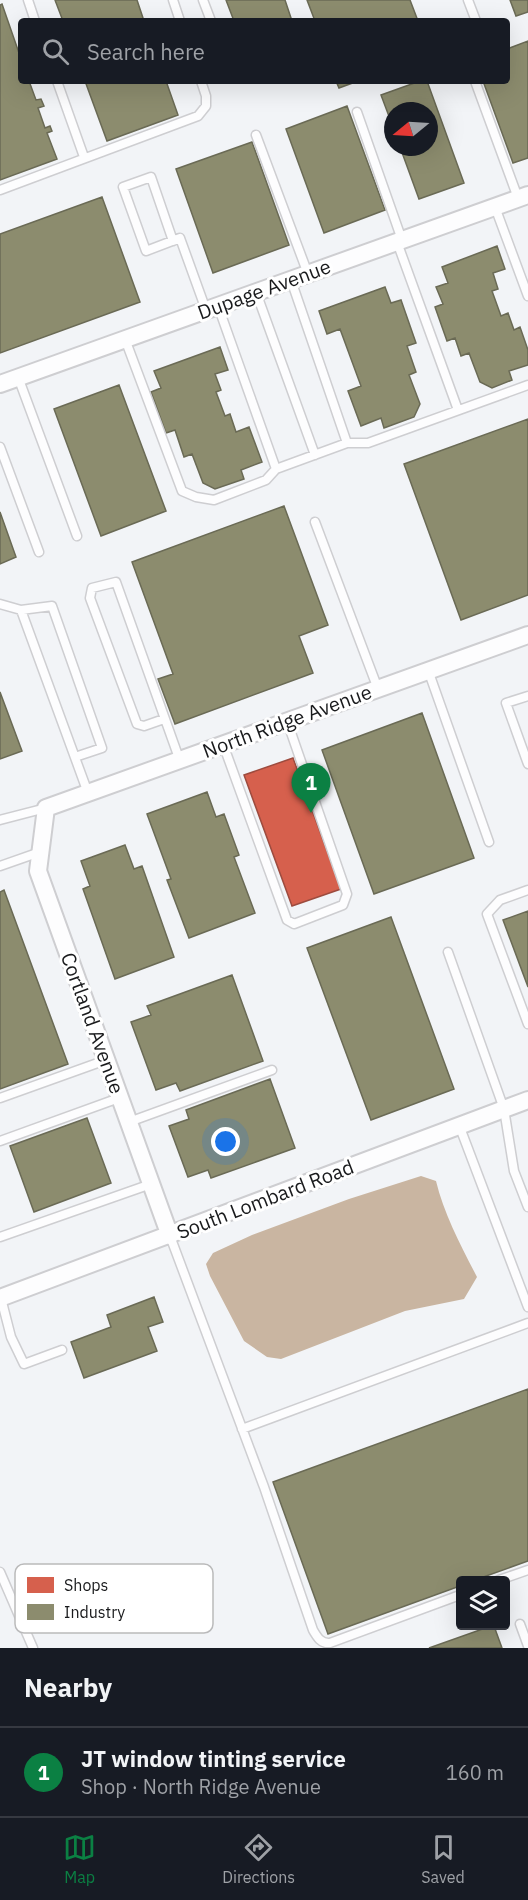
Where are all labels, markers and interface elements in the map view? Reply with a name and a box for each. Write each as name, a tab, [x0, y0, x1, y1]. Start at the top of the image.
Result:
search box	[18, 18, 510, 84]
icon: search	[39, 35, 72, 68]
text: Search here	[87, 37, 205, 66]
north arrow	[384, 102, 438, 156]
street label: Dupage Avenue	[194, 252, 334, 326]
street label: North Ridge Avenue	[199, 678, 375, 764]
pin: 1	[292, 764, 330, 813]
street label: Cortland Avenue	[55, 949, 131, 1097]
your location	[211, 1127, 240, 1156]
street label: South Lombard Road	[173, 1153, 357, 1245]
legend	[15, 1564, 213, 1633]
text: Shops	[64, 1575, 108, 1595]
map controls	[456, 1576, 510, 1630]
button: layers	[456, 1576, 510, 1630]
text: Industry	[64, 1602, 125, 1622]
text: Nearby	[24, 1670, 112, 1704]
text: JT window tinting service	[81, 1744, 346, 1773]
text: 1	[38, 1759, 50, 1786]
text: 160 m	[446, 1759, 504, 1786]
text: Shop · North Ridge Avenue	[81, 1773, 321, 1800]
tab: Map	[63, 1831, 96, 1887]
tab: Directions	[222, 1831, 295, 1887]
tab: Saved	[421, 1831, 465, 1887]

